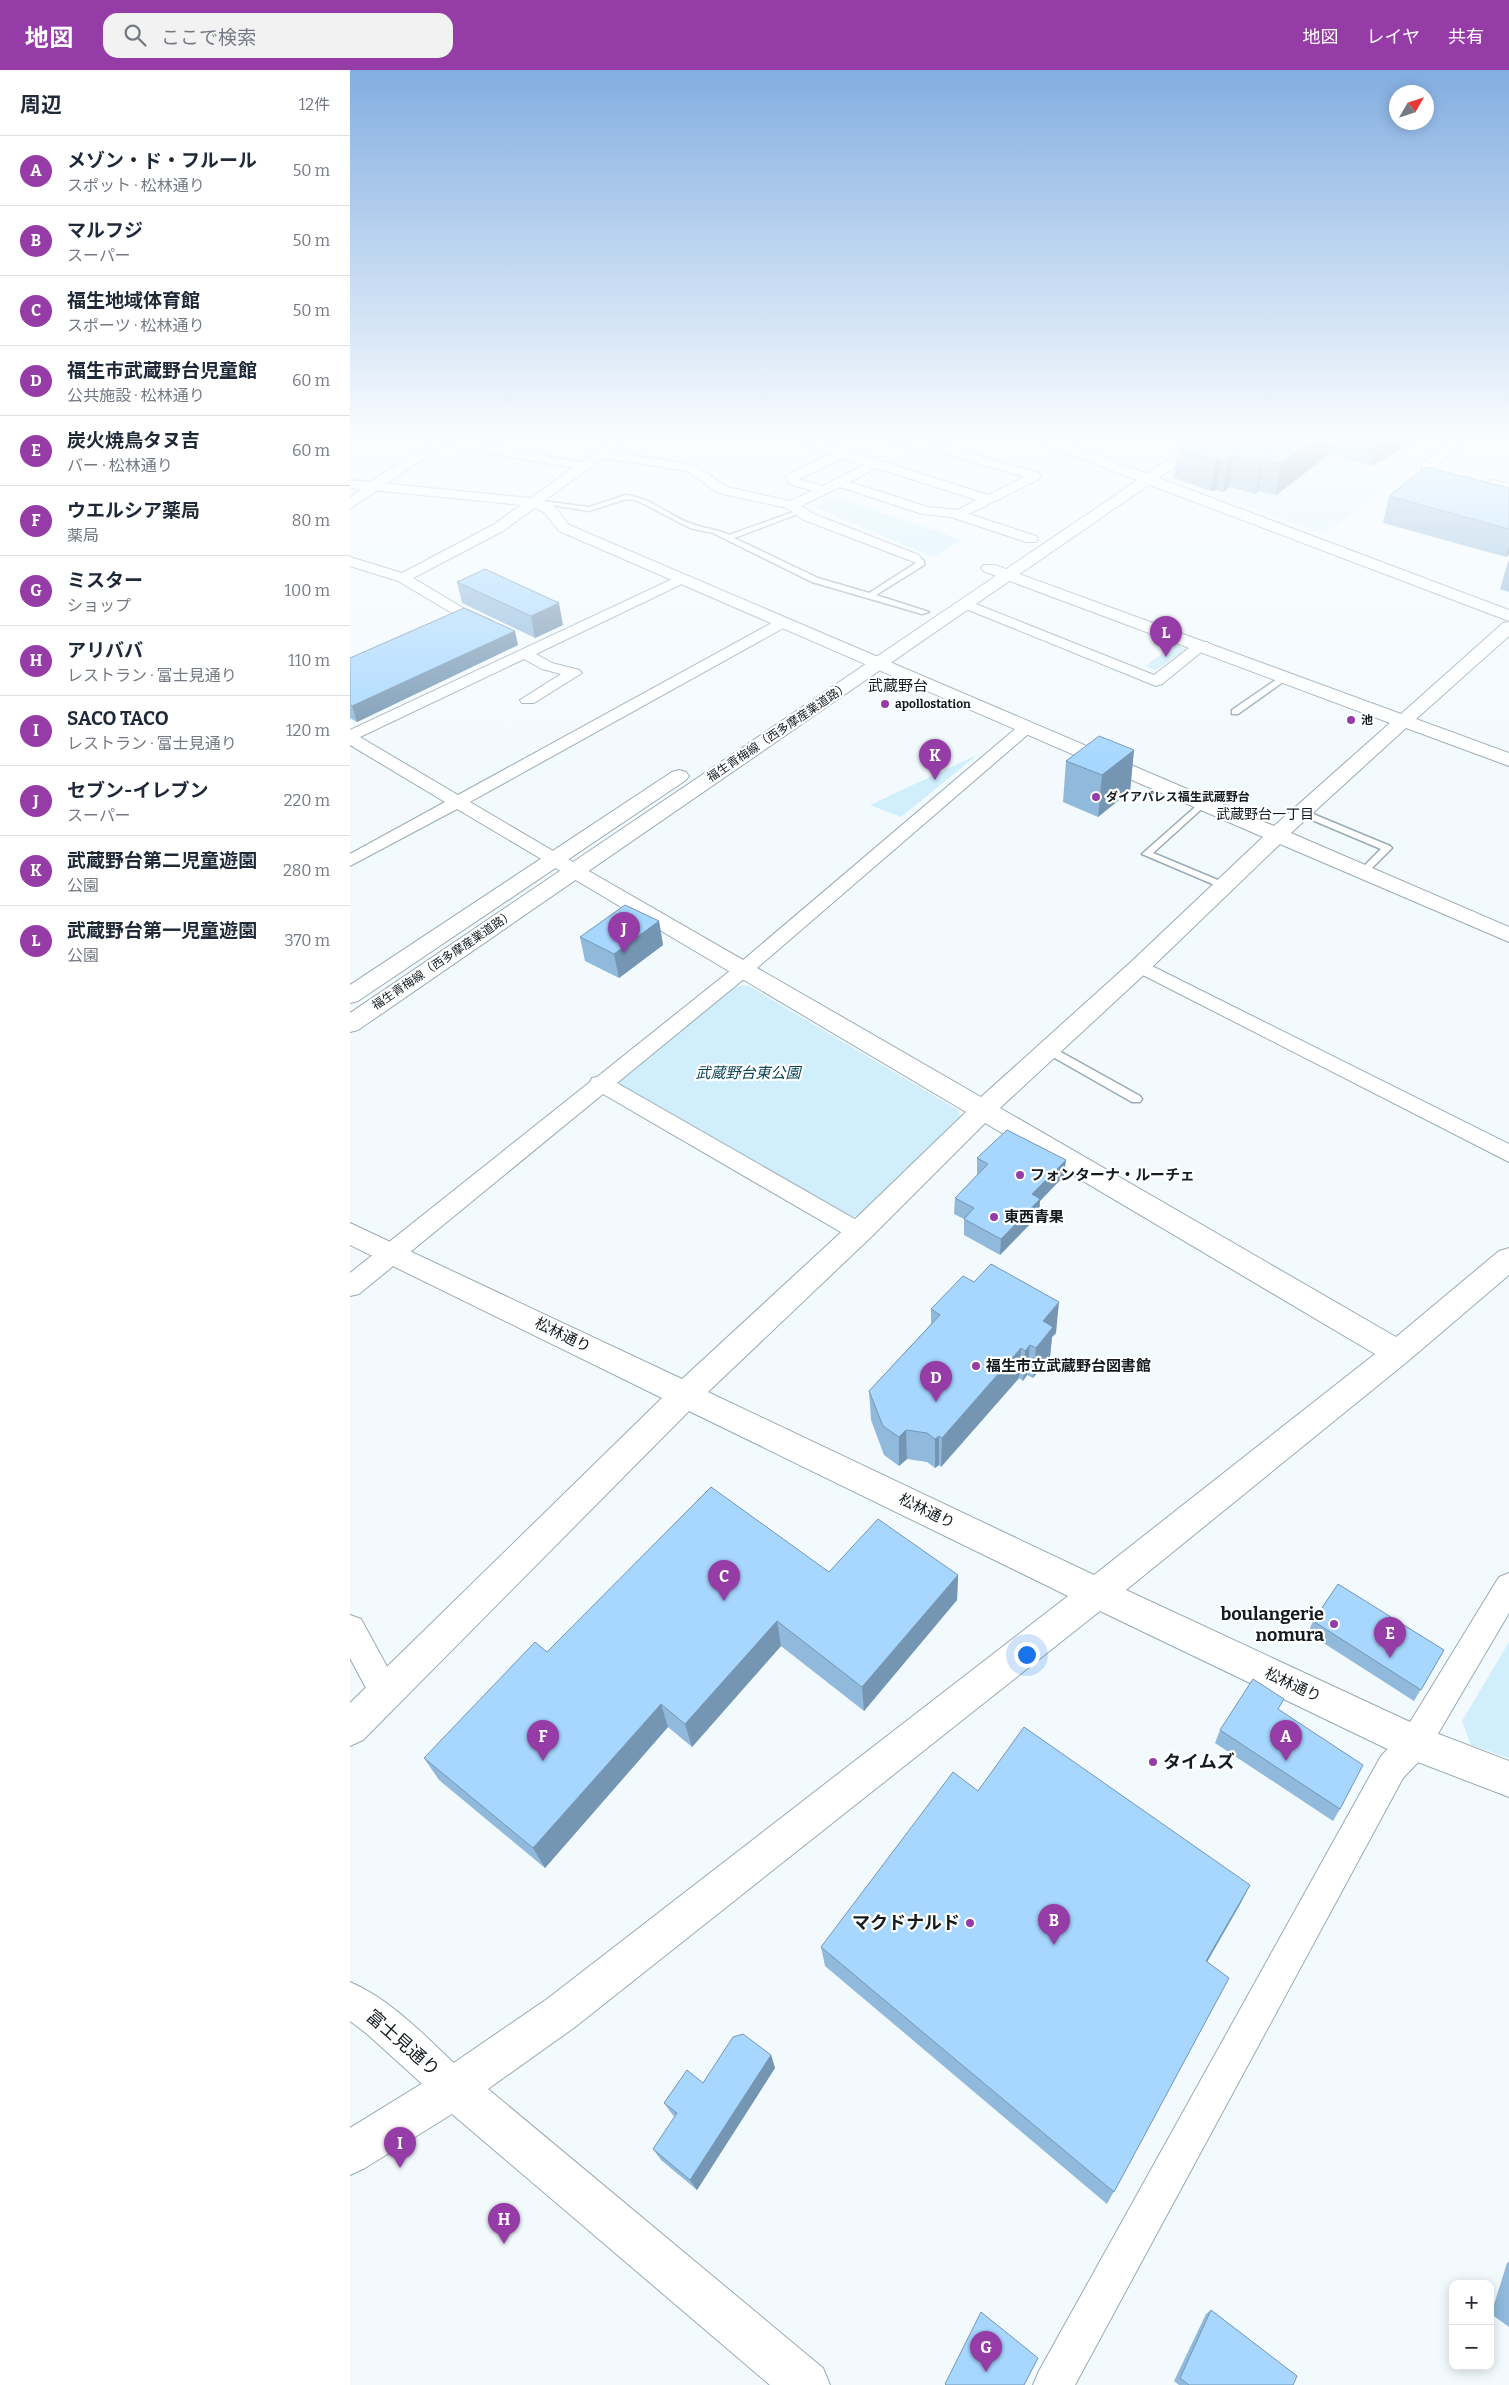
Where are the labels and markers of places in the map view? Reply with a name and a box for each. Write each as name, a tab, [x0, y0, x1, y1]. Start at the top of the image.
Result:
pin: L	[1150, 616, 1182, 657]
place label: apollostation	[895, 697, 971, 711]
marker: apollostation	[879, 698, 891, 710]
place label: 池	[1361, 713, 1373, 727]
marker: 池	[1345, 714, 1357, 726]
pin: K	[919, 739, 951, 780]
place label: ダイアパレス福生武蔵野台	[1106, 790, 1250, 804]
marker: ダイアパレス福生武蔵野台	[1090, 791, 1102, 803]
pin: J	[608, 912, 640, 953]
place label: フォンターナ・ルーチェ	[1030, 1166, 1195, 1184]
marker: フォンターナ・ルーチェ	[1014, 1169, 1026, 1181]
place label: 東西青果	[1004, 1208, 1064, 1226]
marker: 東西青果	[988, 1211, 1000, 1223]
place label: 福生市立武蔵野台図書館	[985, 1357, 1151, 1375]
marker: 福生市立武蔵野台図書館	[970, 1360, 982, 1372]
pin: D	[920, 1361, 952, 1402]
pin: C	[708, 1560, 740, 1601]
place label: boulangerie nomura	[1221, 1603, 1324, 1646]
pin: E	[1374, 1617, 1406, 1658]
marker: boulangerie nomura	[1328, 1618, 1340, 1630]
pin: F	[527, 1720, 559, 1761]
pin: A	[1270, 1720, 1302, 1761]
place label: タイムズ	[1163, 1751, 1235, 1773]
marker: タイムズ	[1147, 1756, 1159, 1768]
pin: B	[1038, 1904, 1070, 1945]
place label: マクドナルド	[852, 1912, 960, 1934]
marker: マクドナルド	[964, 1917, 976, 1929]
pin: I	[384, 2127, 416, 2168]
pin: H	[488, 2203, 520, 2244]
pin: G	[970, 2331, 1002, 2372]

